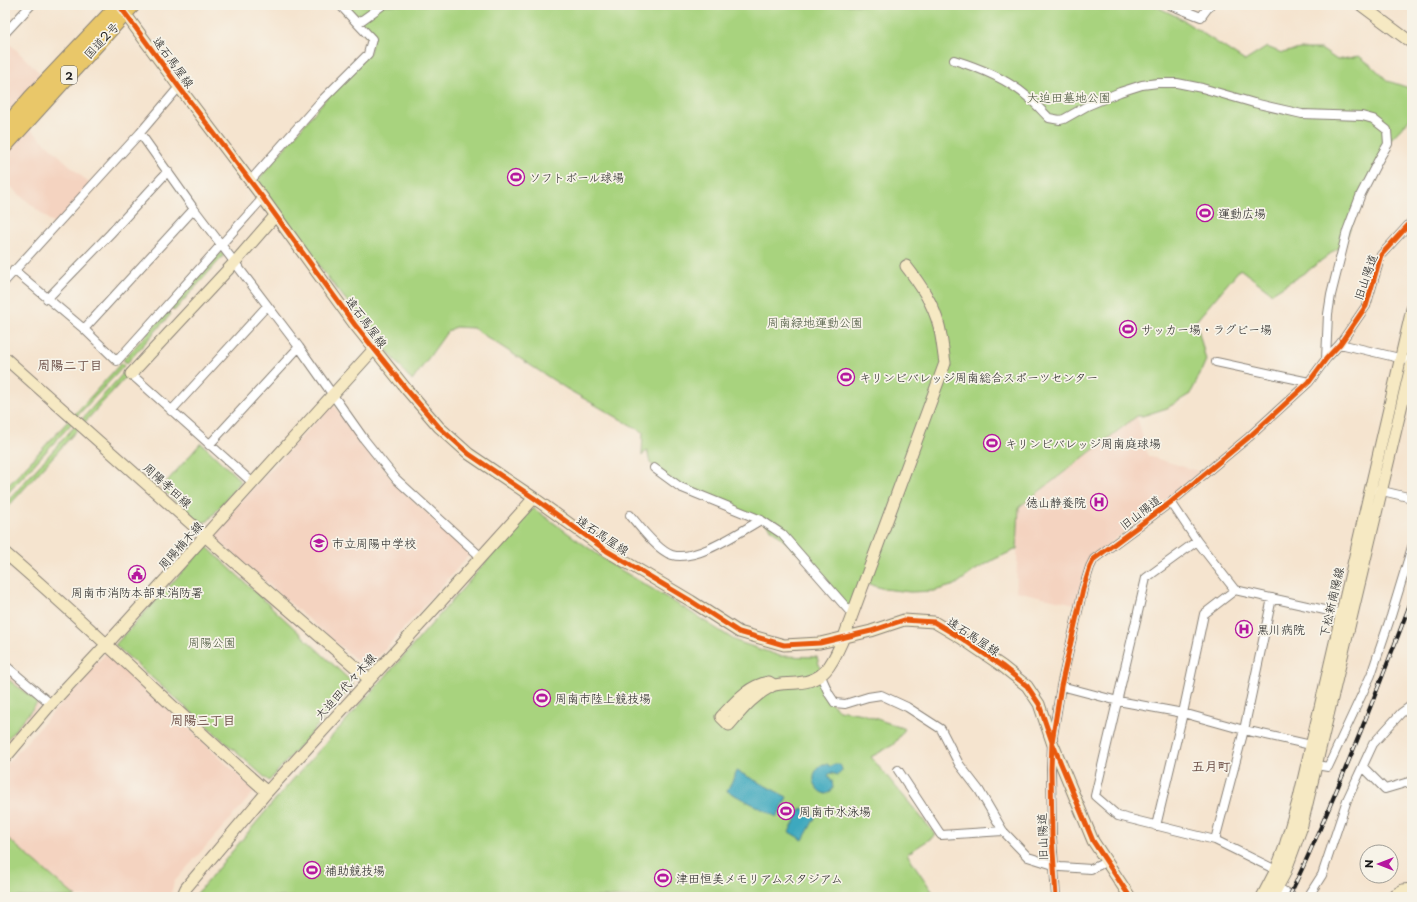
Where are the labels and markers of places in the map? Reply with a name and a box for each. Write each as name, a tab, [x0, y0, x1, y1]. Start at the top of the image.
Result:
sports icon: ソフトボール球場	[506, 167, 526, 187]
place label: ソフトボール球場	[529, 168, 624, 186]
sports icon: 運動広場	[1195, 203, 1215, 223]
place label: 運動広場	[1218, 204, 1266, 222]
sports icon: サッカー場・ラグビー場	[1118, 319, 1138, 339]
place label: サッカー場・ラグビー場	[1141, 320, 1272, 338]
sports icon: キリンビバレッジ周南総合スポーツセンター	[836, 367, 856, 387]
place label: キリンビバレッジ周南総合スポーツセンター	[859, 368, 1098, 386]
sports icon: キリンビバレッジ周南庭球場	[982, 433, 1002, 453]
place label: キリンビバレッジ周南庭球場	[1005, 434, 1161, 452]
hospital icon: 徳山静養院	[1089, 492, 1109, 512]
place label: 徳山静養院	[1026, 493, 1086, 511]
school or university icon: 市立周陽中学校	[309, 533, 329, 553]
place label: 市立周陽中学校	[332, 534, 416, 552]
public building icon: 周南市消防本部東消防署	[127, 564, 147, 584]
place label: 周南市消防本部東消防署	[71, 583, 203, 601]
hospital icon: 黒川病院	[1234, 619, 1254, 639]
place label: 黒川病院	[1257, 620, 1305, 638]
sports icon: 周南市陸上競技場	[532, 688, 552, 708]
place label: 周南市陸上競技場	[555, 689, 651, 707]
sports icon: 周南市水泳場	[776, 801, 796, 821]
place label: 周南市水泳場	[799, 802, 871, 820]
sports icon: 補助競技場	[302, 860, 322, 880]
place label: 補助競技場	[325, 861, 385, 879]
sports icon: 津田恒美メモリアムスタジアム	[653, 868, 673, 888]
place label: 津田恒美メモリアムスタジアム	[676, 869, 843, 887]

